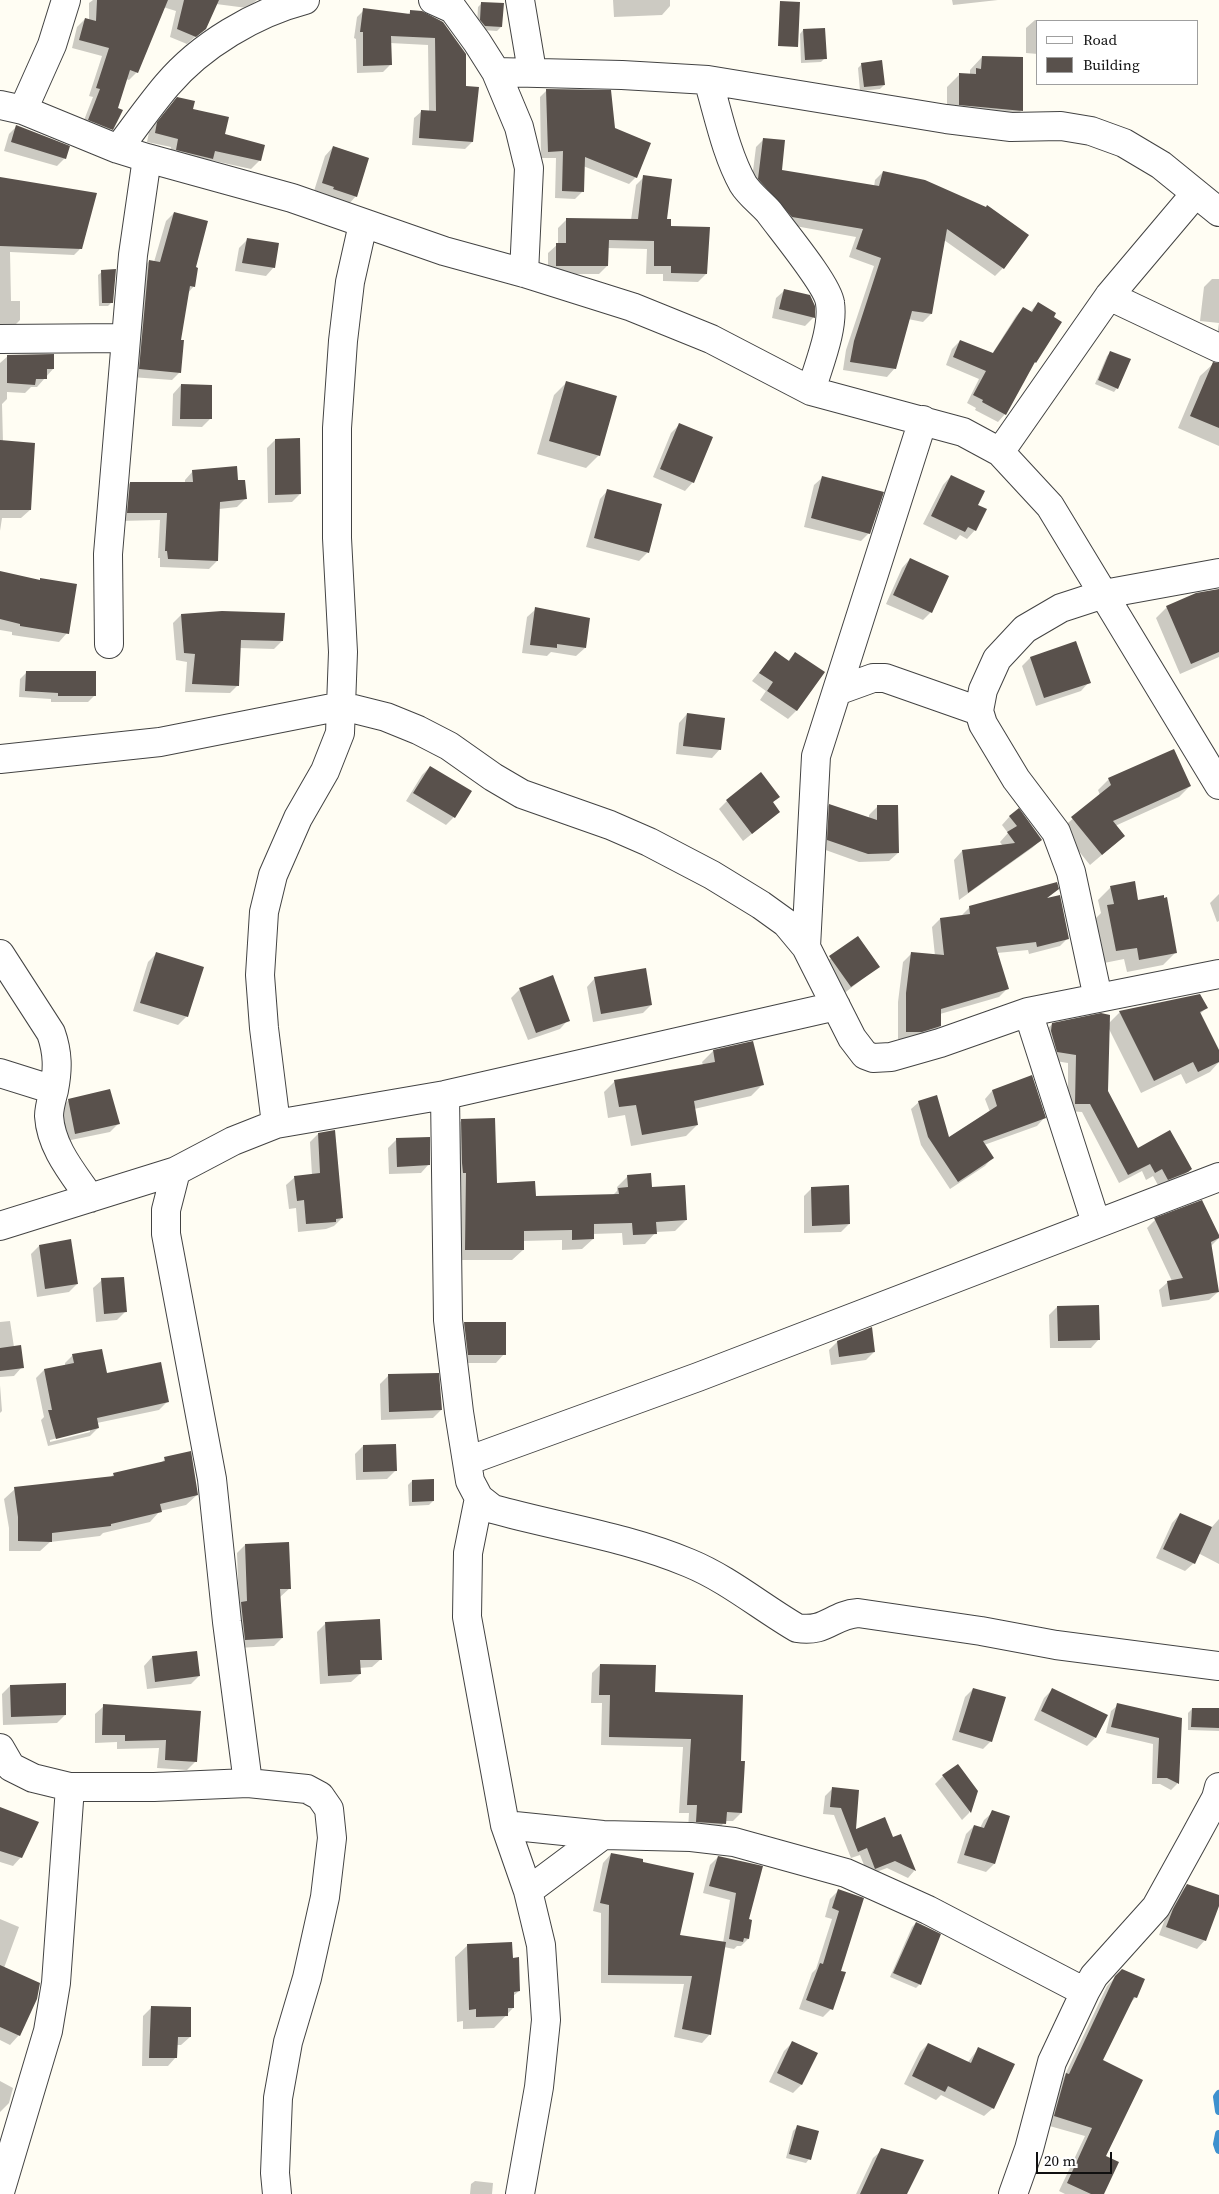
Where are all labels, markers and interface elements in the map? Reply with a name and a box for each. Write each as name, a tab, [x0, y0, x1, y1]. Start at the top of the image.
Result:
legend	[1036, 20, 1199, 85]
text: Road	[1083, 29, 1117, 50]
text: Building	[1083, 54, 1140, 75]
scale bar	[1039, 2142, 1115, 2174]
text: 20 m	[1044, 2150, 1076, 2171]

